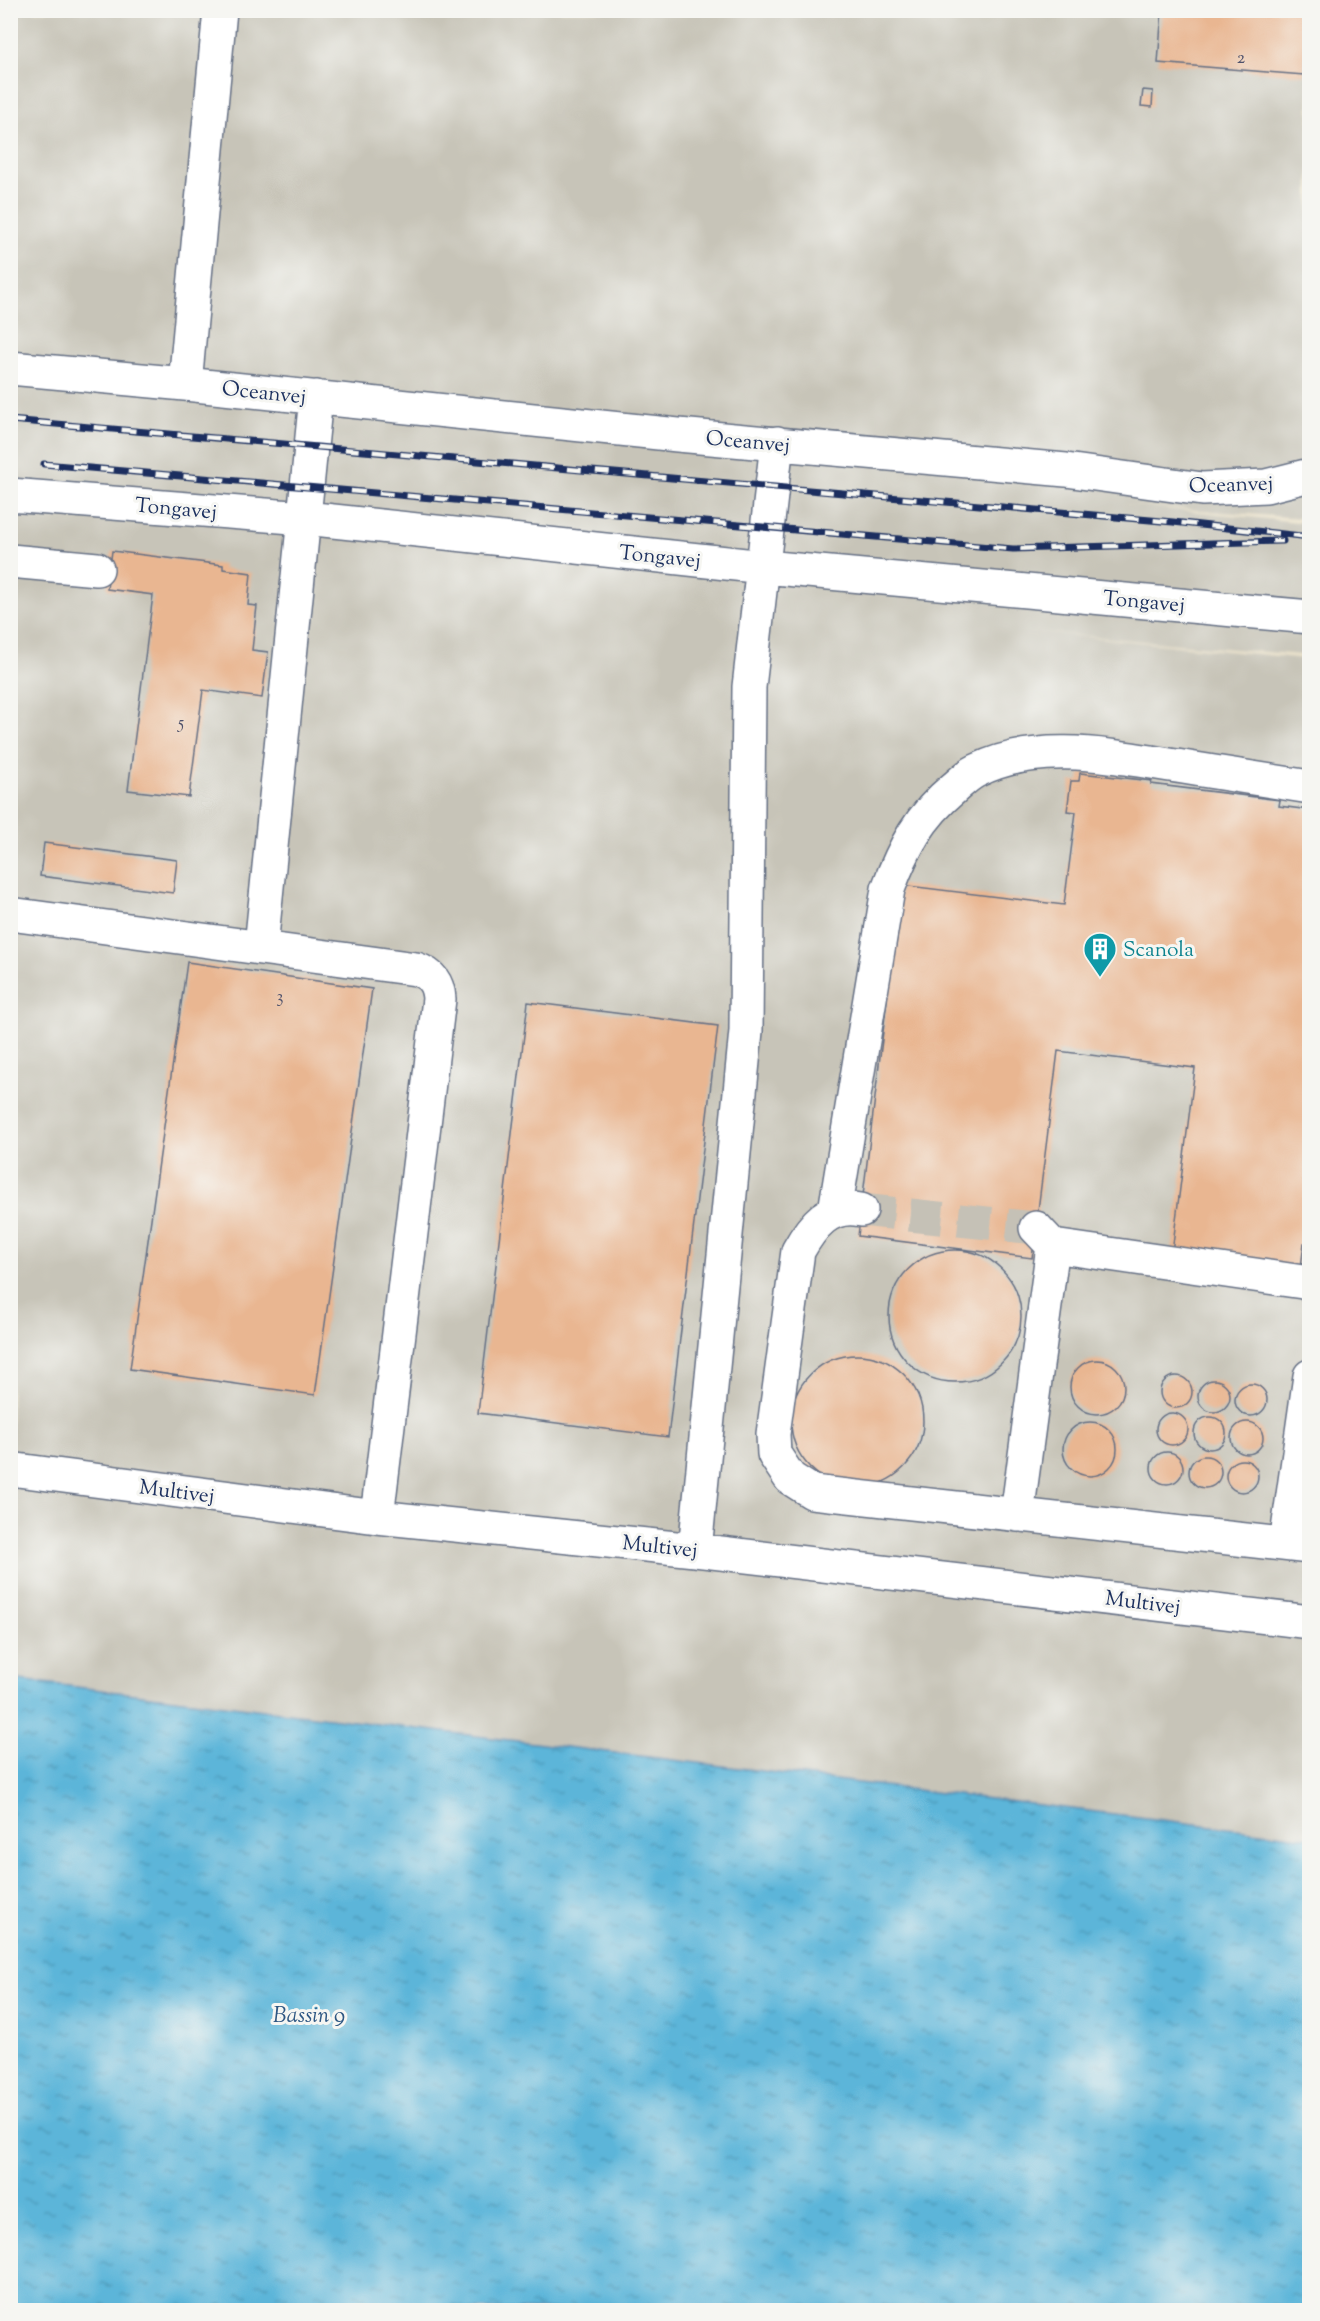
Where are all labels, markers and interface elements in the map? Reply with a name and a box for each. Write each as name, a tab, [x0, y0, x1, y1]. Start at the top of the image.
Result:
house number: 2	[1237, 46, 1246, 72]
street label: Oceanvej	[220, 375, 307, 413]
street label: Oceanvej	[704, 424, 791, 462]
street label: Oceanvej	[1188, 470, 1274, 502]
street label: Tongavej	[134, 491, 218, 529]
street label: Tongavej	[617, 539, 702, 577]
street label: Tongavej	[1102, 584, 1186, 622]
house number: 5	[177, 711, 184, 737]
building icon: Scanola	[1082, 931, 1118, 978]
place label: Scanola	[1123, 936, 1194, 966]
house number: 3	[276, 985, 284, 1011]
street label: Multivej	[137, 1473, 216, 1512]
street label: Multivej	[621, 1529, 699, 1567]
street label: Multivej	[1103, 1584, 1182, 1623]
water label: Bassin 9	[273, 2001, 345, 2033]

